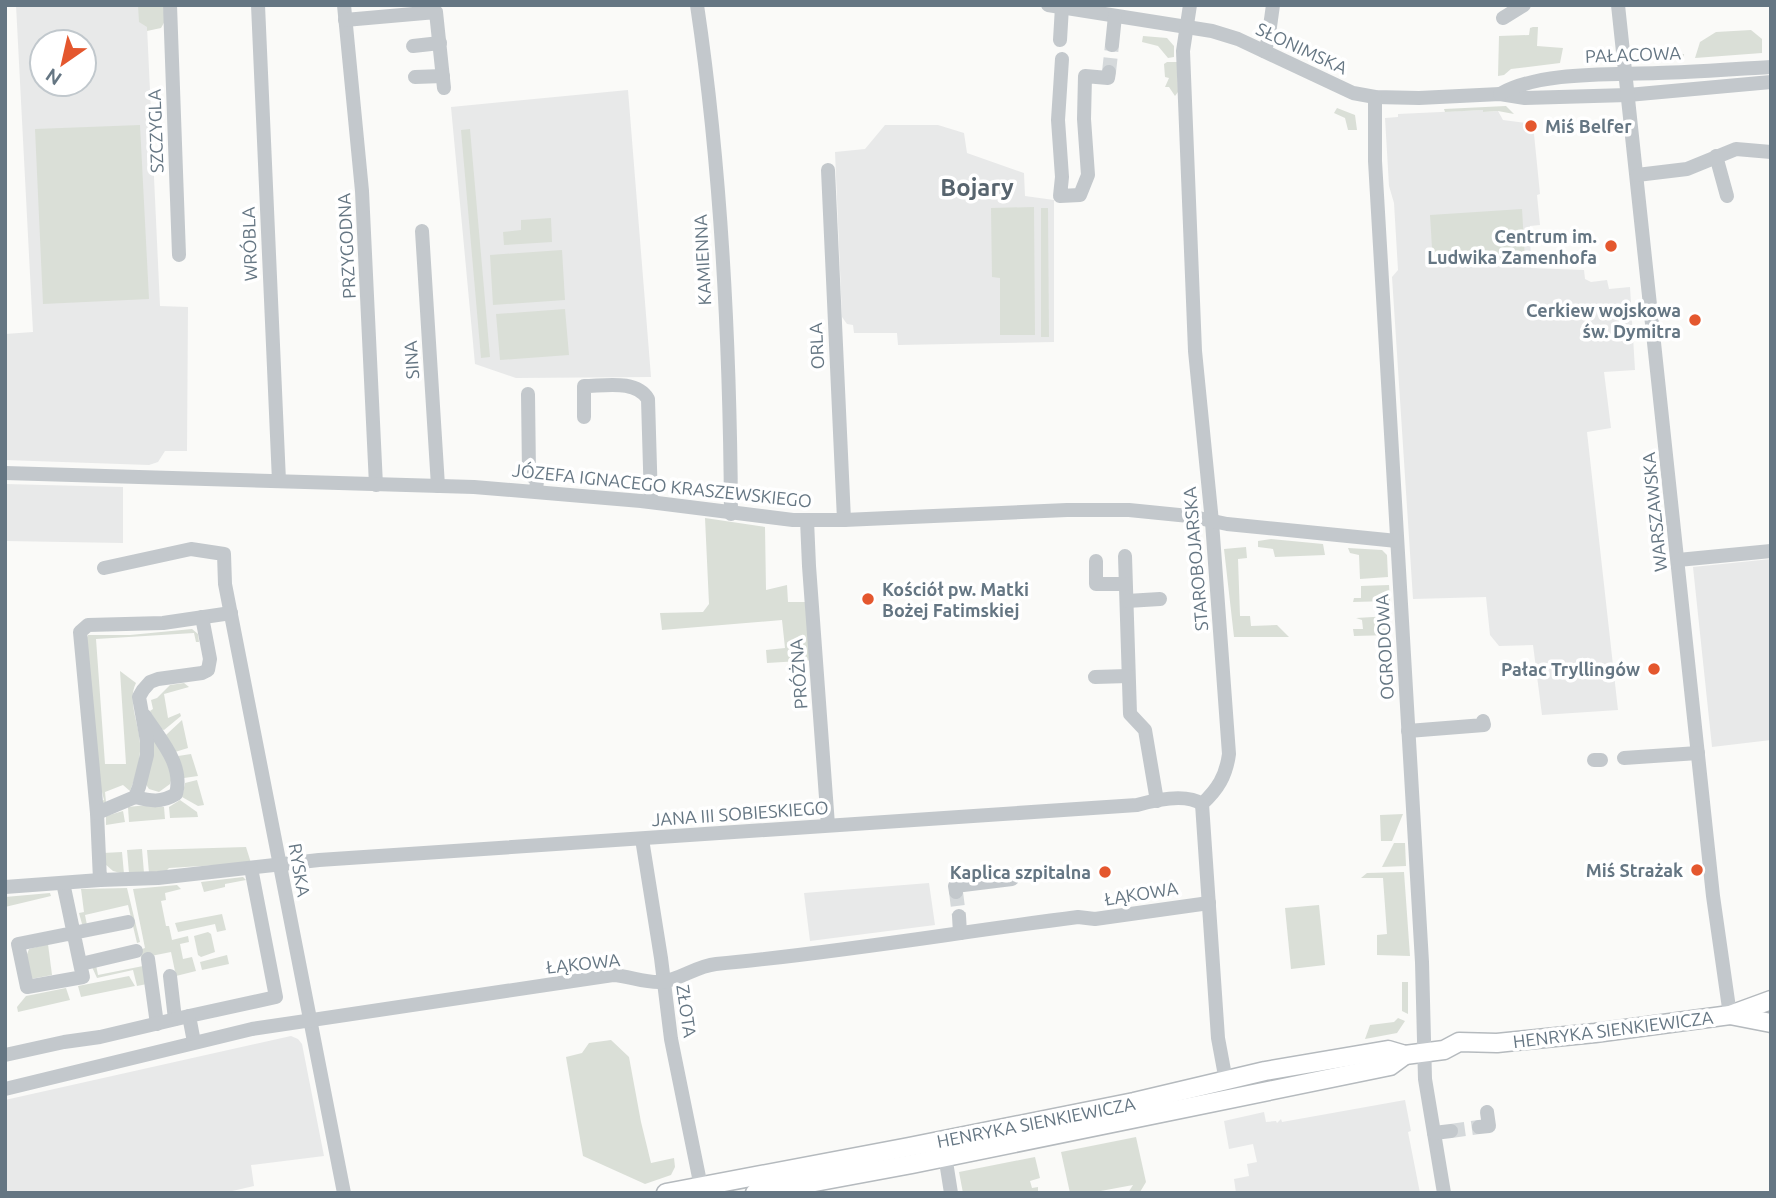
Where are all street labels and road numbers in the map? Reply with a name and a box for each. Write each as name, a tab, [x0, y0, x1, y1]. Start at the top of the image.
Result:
street label: SŁONIMSKA	[1253, 18, 1351, 78]
street label: PAŁACOWA	[1585, 42, 1682, 66]
street label: SZCZYGLA	[144, 88, 166, 173]
street label: PRZYGODNA	[333, 192, 359, 299]
street label: WRÓBLA	[237, 206, 260, 282]
street label: KAMIENNA	[690, 214, 714, 306]
street label: ORLA	[805, 322, 827, 370]
street label: SINA	[400, 340, 422, 380]
street label: WARSZAWSKA	[1638, 451, 1670, 573]
street label: JÓZEFA IGNACEGO KRASZEWSKIEGO	[511, 458, 813, 511]
street label: STAROBOJARSKA	[1179, 486, 1211, 632]
street label: OGRODOWA	[1371, 593, 1397, 700]
street label: PRÓŻNA	[785, 638, 810, 710]
street label: JANA III SOBIESKIEGO	[651, 797, 829, 829]
street label: RYSKA	[285, 842, 315, 899]
street label: ŁĄKOWA	[1103, 877, 1179, 909]
street label: ŁĄKOWA	[545, 949, 621, 977]
street label: ZŁOTA	[673, 983, 701, 1039]
street label: HENRYKA SIENKIEWICZA	[1512, 1007, 1715, 1051]
street label: HENRYKA SIENKIEWICZA	[935, 1093, 1137, 1151]

